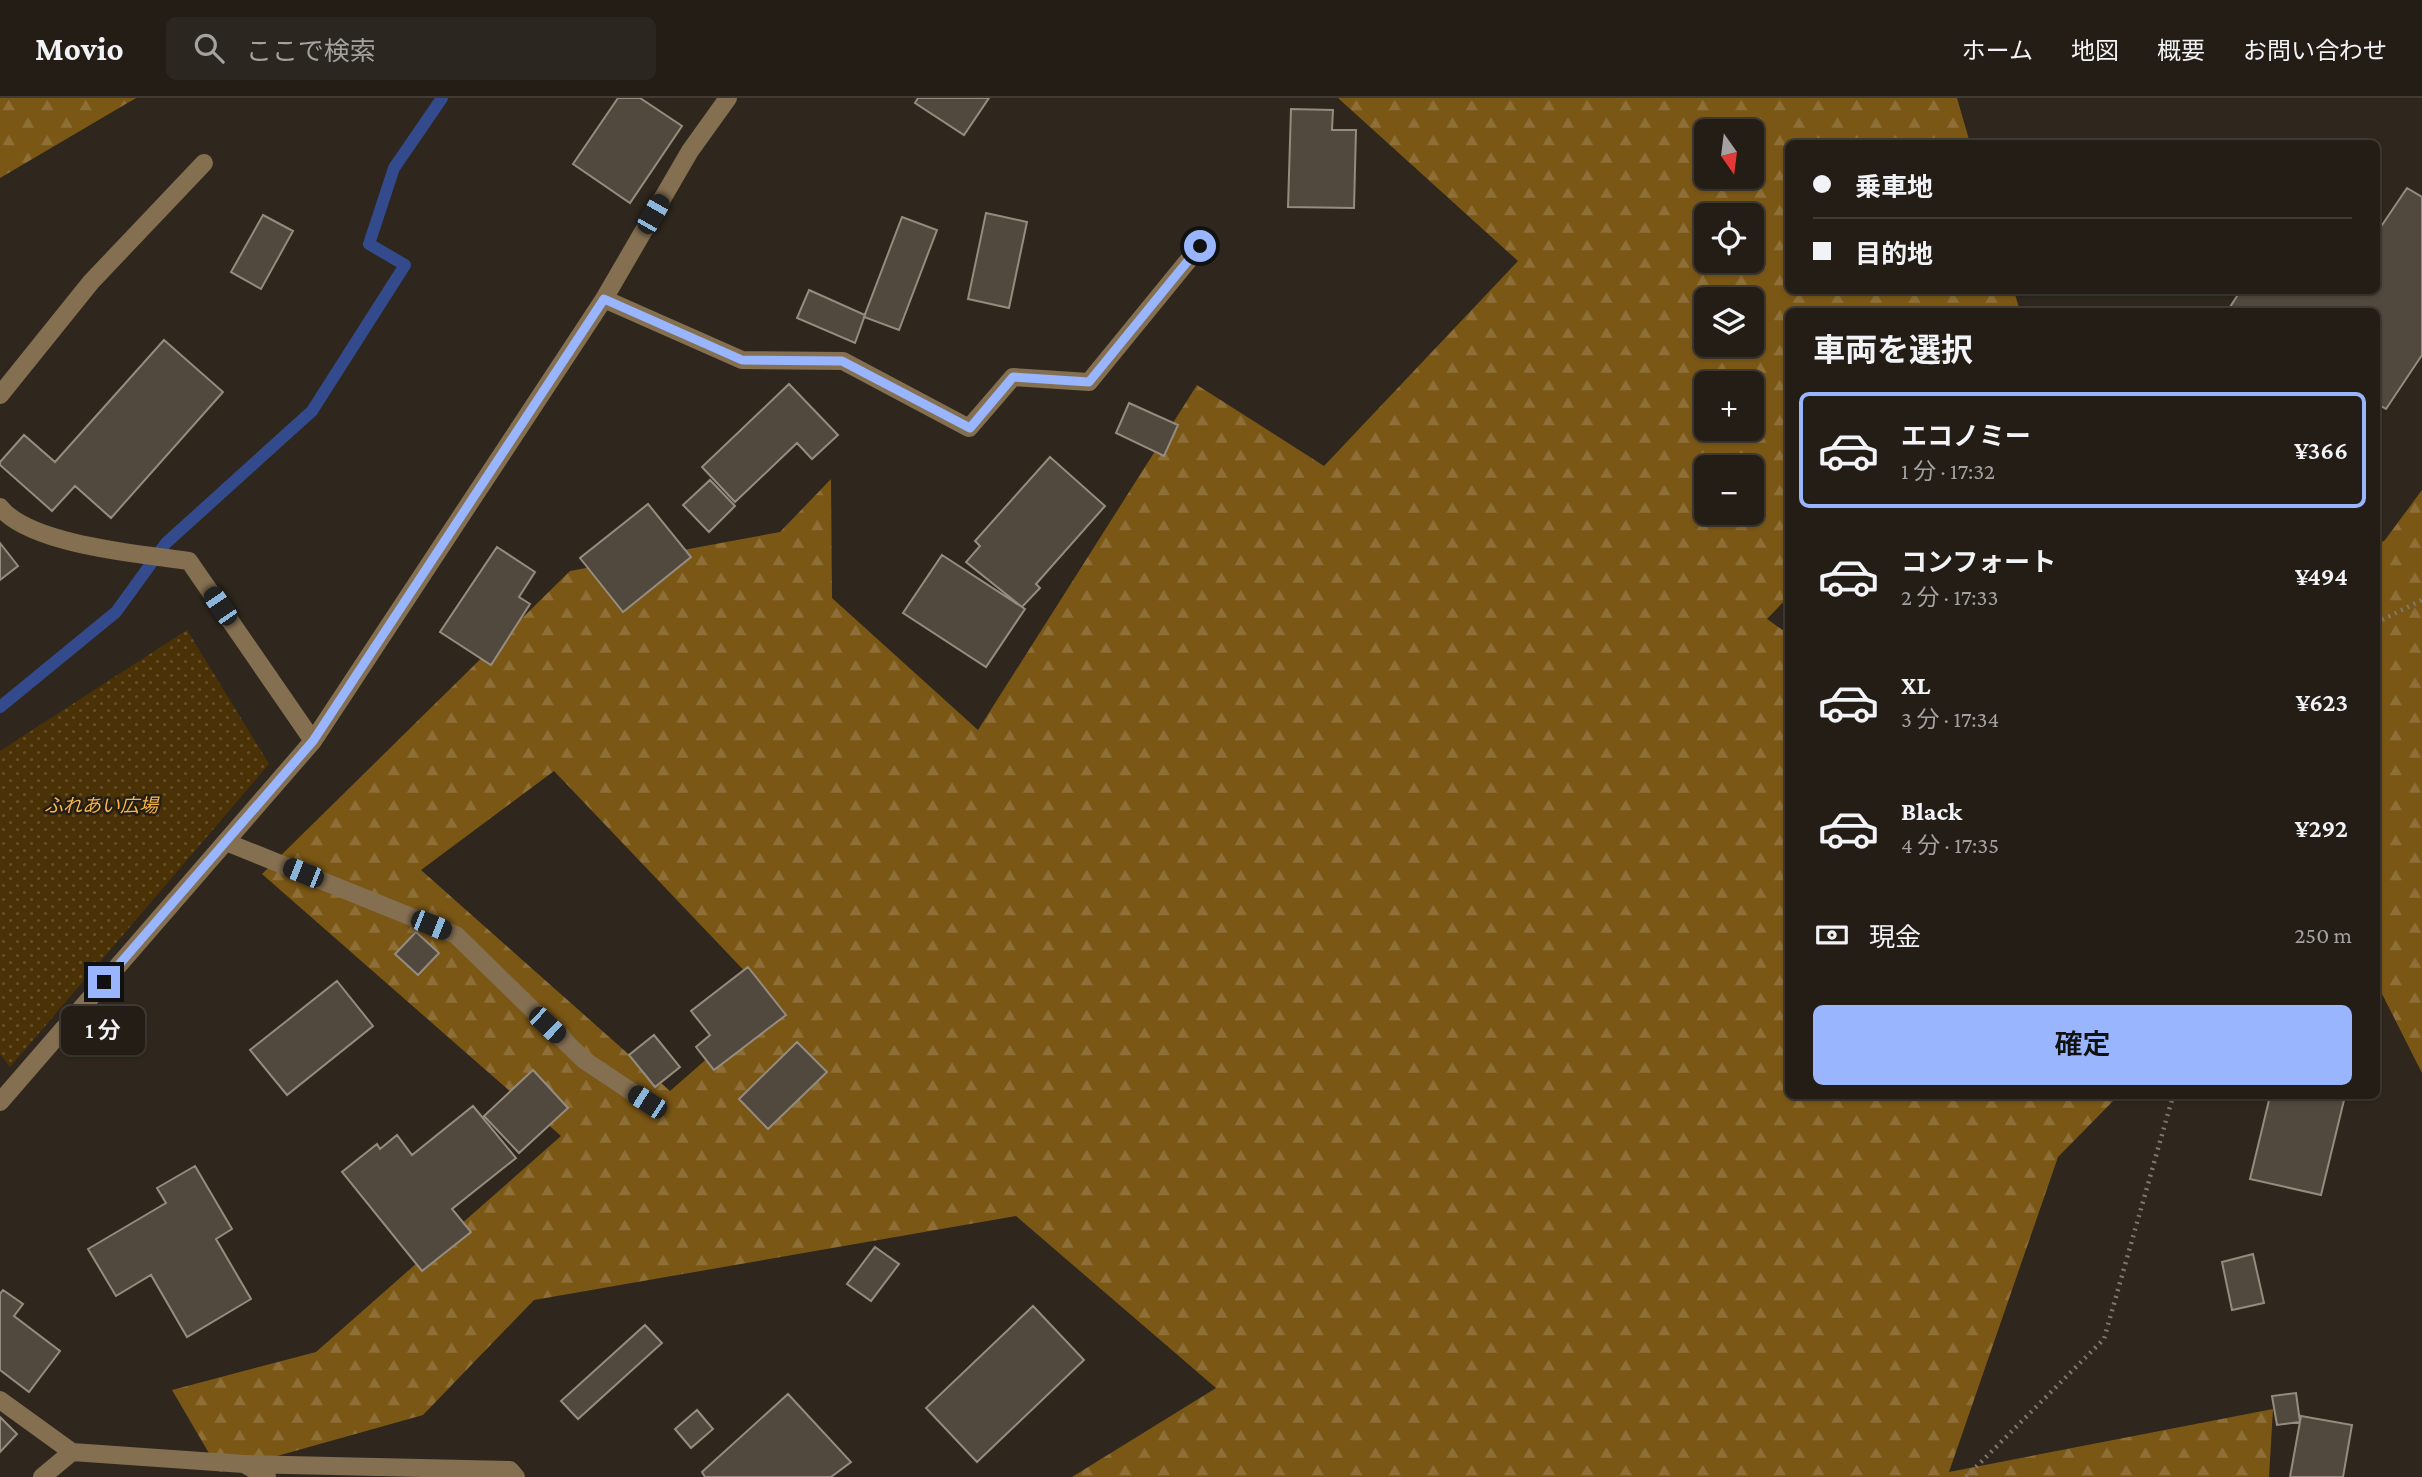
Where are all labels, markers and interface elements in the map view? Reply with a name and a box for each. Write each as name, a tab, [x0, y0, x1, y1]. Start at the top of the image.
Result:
search box	[166, 17, 656, 80]
icon: search	[190, 29, 228, 67]
text: Movio	[35, 30, 124, 67]
text: ここで検索	[246, 37, 376, 66]
text: ホーム	[1962, 37, 2033, 64]
text: 地図	[2071, 37, 2119, 64]
text: 概要	[2157, 37, 2205, 64]
text: お問い合わせ	[2243, 37, 2387, 64]
north arrow	[1694, 119, 1764, 189]
map controls	[1694, 119, 1764, 525]
text: 乗車地	[1855, 173, 1933, 202]
car	[634, 191, 673, 237]
button: locate	[1694, 203, 1764, 273]
route start	[1184, 230, 1216, 262]
text: 目的地	[1855, 240, 1933, 269]
button: layers	[1694, 287, 1764, 357]
text: 車両を選択	[1813, 332, 1973, 368]
button: +	[1694, 371, 1764, 441]
icon: car	[1817, 419, 1880, 482]
text: エコノミー	[1901, 422, 2031, 451]
text: ¥366	[2294, 436, 2348, 465]
button: −	[1694, 455, 1764, 525]
text: 1 分 · 17:32	[1901, 458, 1995, 484]
icon: car	[1817, 545, 1880, 608]
text: コンフォート	[1901, 548, 2056, 577]
text: ¥494	[2295, 562, 2348, 591]
car	[200, 583, 241, 629]
text: 2 分 · 17:33	[1901, 584, 1998, 610]
icon: car	[1817, 671, 1880, 734]
text: XL	[1901, 671, 1930, 700]
text: ¥623	[2296, 688, 2348, 717]
text: 3 分 · 17:34	[1901, 706, 1999, 732]
park label: ふれあい広場	[44, 795, 160, 816]
icon: car	[1817, 797, 1880, 860]
text: Black	[1901, 797, 1962, 826]
text: ¥292	[2295, 814, 2348, 843]
text: 4 分 · 17:35	[1901, 832, 1999, 858]
car	[280, 855, 327, 891]
car	[408, 907, 455, 943]
icon: cash	[1813, 916, 1851, 954]
text: 250 m	[2294, 922, 2352, 948]
text: 現金	[1869, 923, 1921, 952]
route end	[88, 966, 120, 998]
car	[525, 1003, 570, 1047]
button: 確定	[1813, 1005, 2352, 1085]
callout: 1 分	[62, 1006, 146, 1056]
text: 1 分	[85, 1017, 121, 1043]
car	[624, 1082, 671, 1122]

